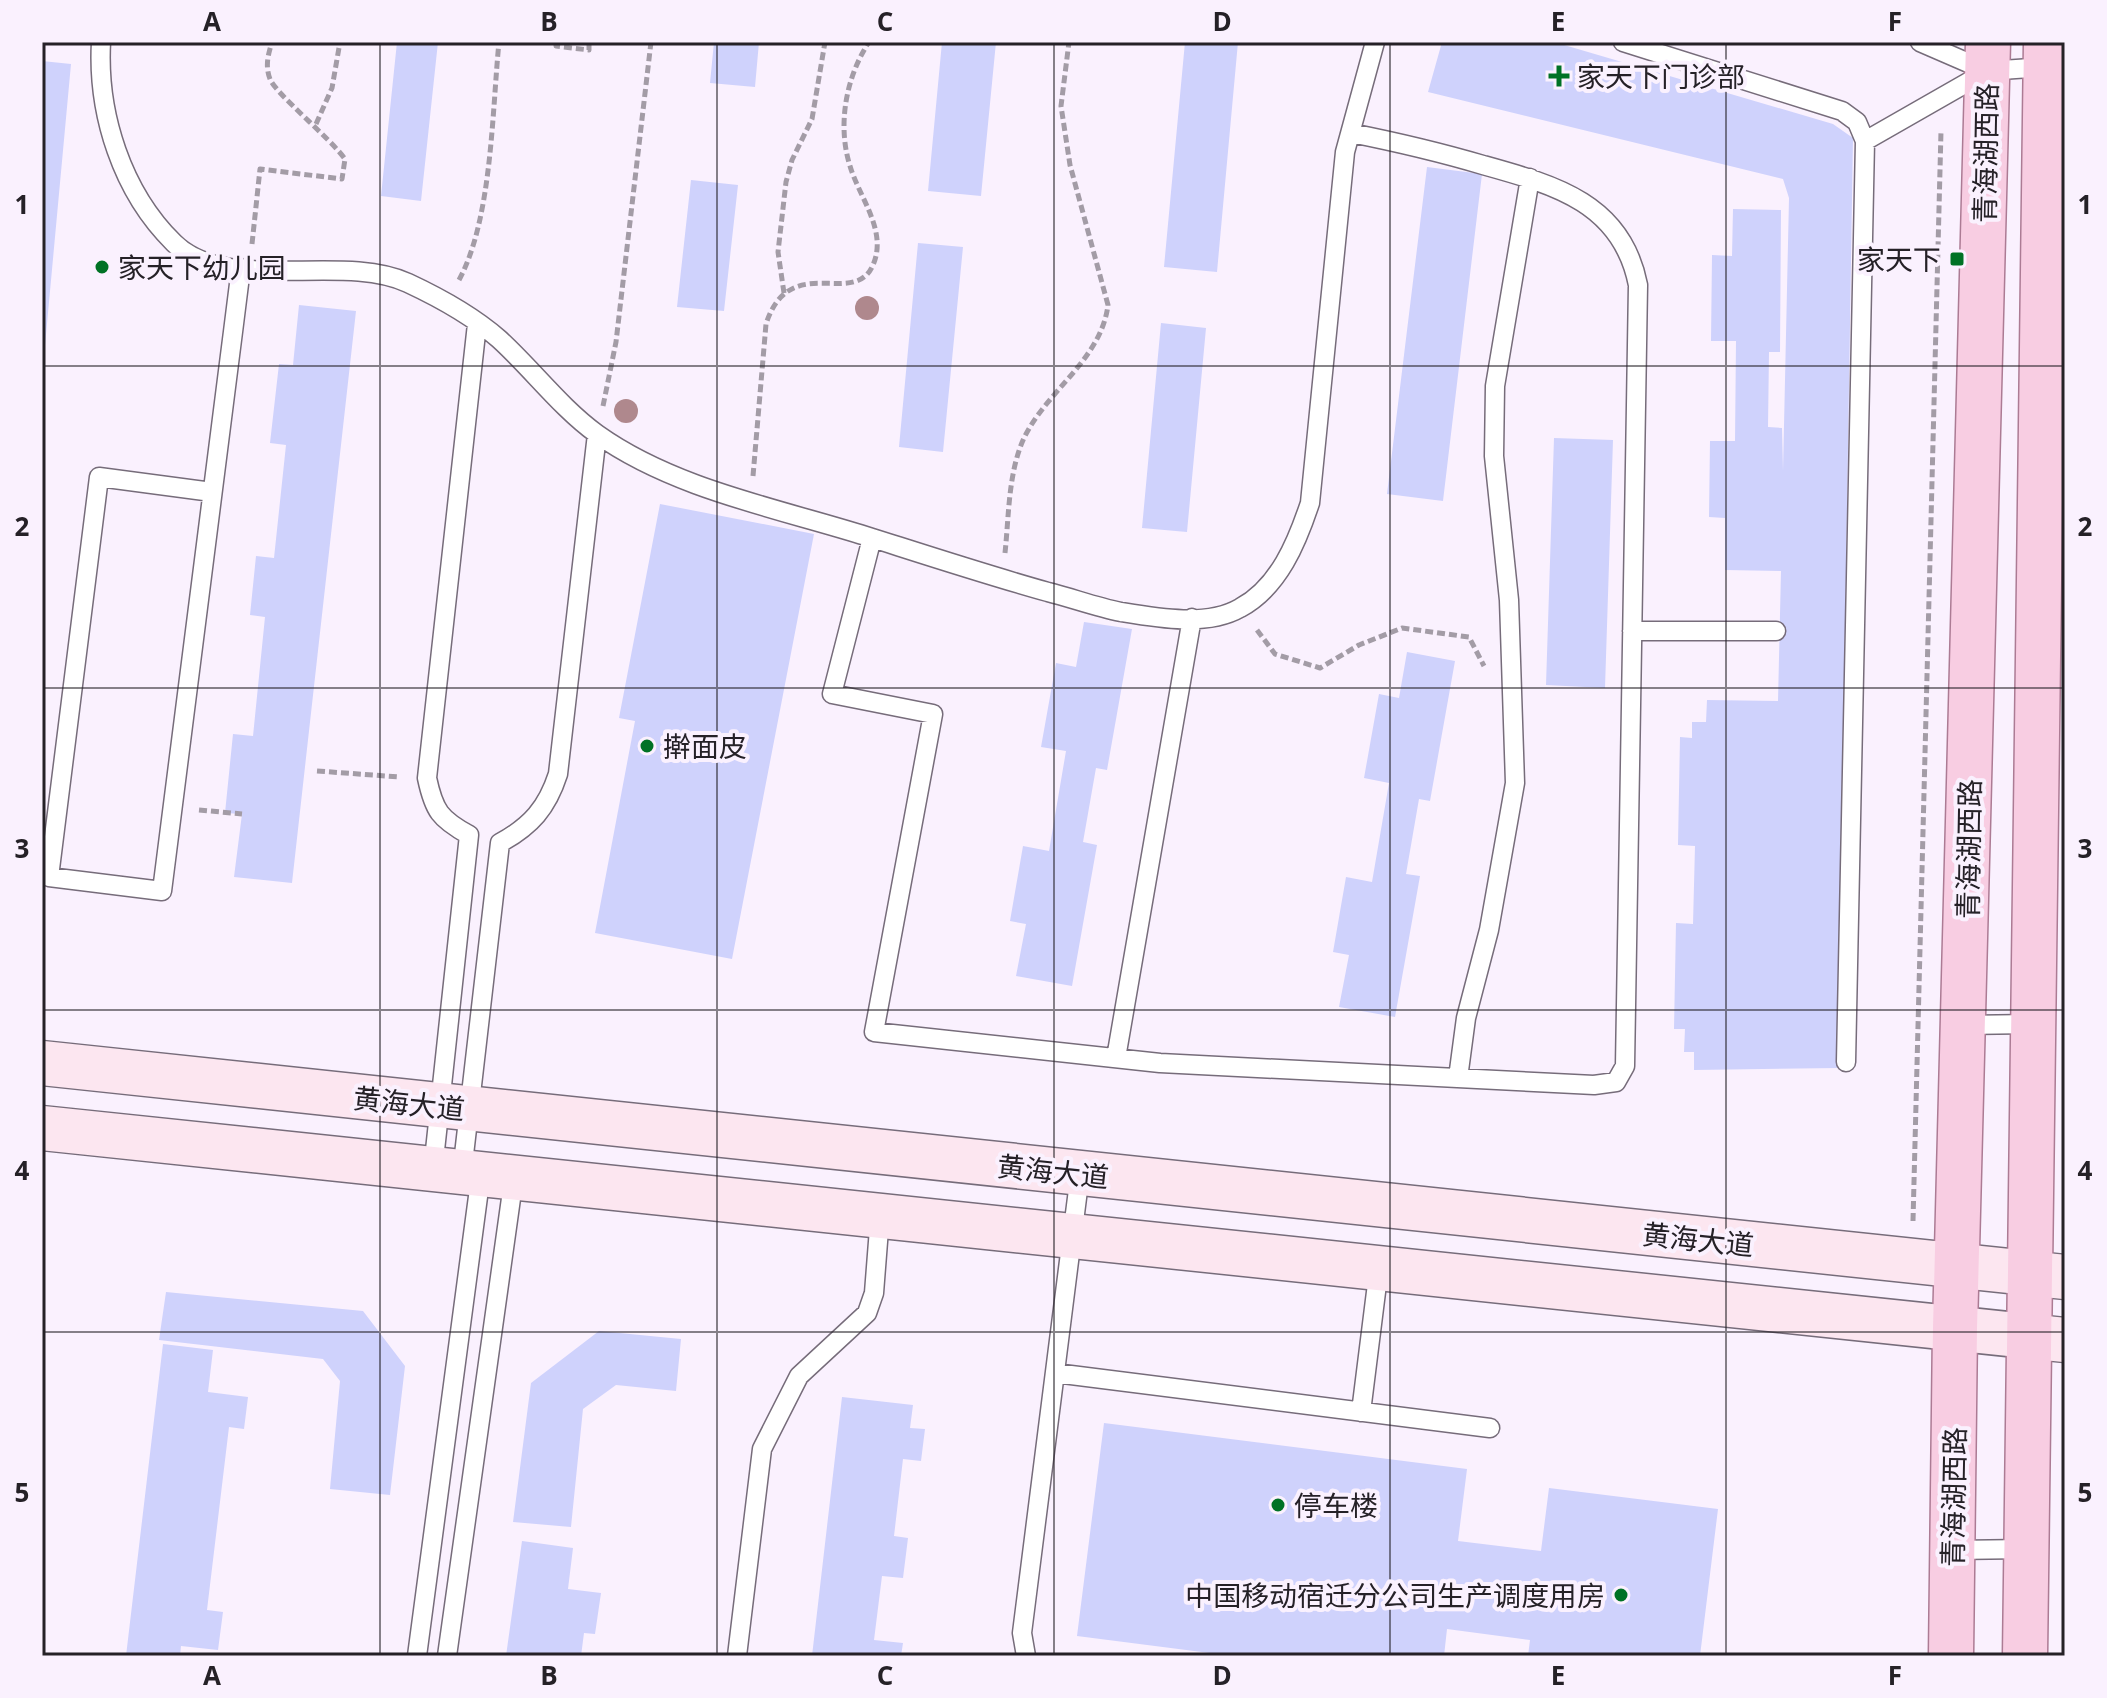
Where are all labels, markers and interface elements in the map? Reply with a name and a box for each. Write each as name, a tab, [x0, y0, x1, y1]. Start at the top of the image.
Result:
text: A	[203, 3, 221, 39]
text: B	[540, 3, 558, 39]
text: C	[877, 3, 893, 39]
text: D	[1212, 3, 1232, 39]
text: E	[1551, 3, 1565, 39]
text: F	[1888, 3, 1902, 39]
place label: 家天下门诊部	[1577, 57, 1745, 95]
marker: 家天下门诊部	[1548, 65, 1570, 87]
street label: 青海湖西路	[1965, 83, 2005, 223]
text: 1	[15, 186, 29, 222]
text: 1	[2078, 186, 2092, 222]
place label: 家天下	[1857, 240, 1941, 278]
place label: 家天下幼儿园	[118, 248, 286, 286]
marker: 家天下	[1948, 250, 1966, 268]
marker: 家天下幼儿园	[93, 258, 111, 276]
text: 2	[15, 508, 30, 544]
text: 2	[2078, 508, 2093, 544]
place label: 擀面皮	[663, 727, 747, 765]
marker: 擀面皮	[638, 737, 656, 755]
street label: 青海湖西路	[1948, 779, 1988, 919]
text: 3	[15, 830, 29, 866]
text: 3	[2078, 830, 2092, 866]
street label: 黄海大道	[351, 1078, 467, 1128]
street label: 黄海大道	[995, 1146, 1111, 1196]
text: 4	[15, 1152, 30, 1188]
text: 4	[2078, 1152, 2093, 1188]
street label: 黄海大道	[1640, 1214, 1756, 1264]
street label: 青海湖西路	[1933, 1427, 1973, 1567]
text: 5	[15, 1474, 29, 1510]
text: 5	[2078, 1474, 2092, 1510]
place label: 停车楼	[1294, 1486, 1378, 1524]
marker: 停车楼	[1269, 1496, 1287, 1514]
place label: 中国移动宿迁分公司生产调度用房	[1185, 1576, 1605, 1614]
marker: 中国移动宿迁分公司生产调度用房	[1612, 1586, 1630, 1604]
text: A	[203, 1657, 221, 1693]
text: B	[540, 1657, 558, 1693]
text: C	[877, 1657, 893, 1693]
text: D	[1212, 1657, 1232, 1693]
text: E	[1551, 1657, 1565, 1693]
text: F	[1888, 1657, 1902, 1693]

